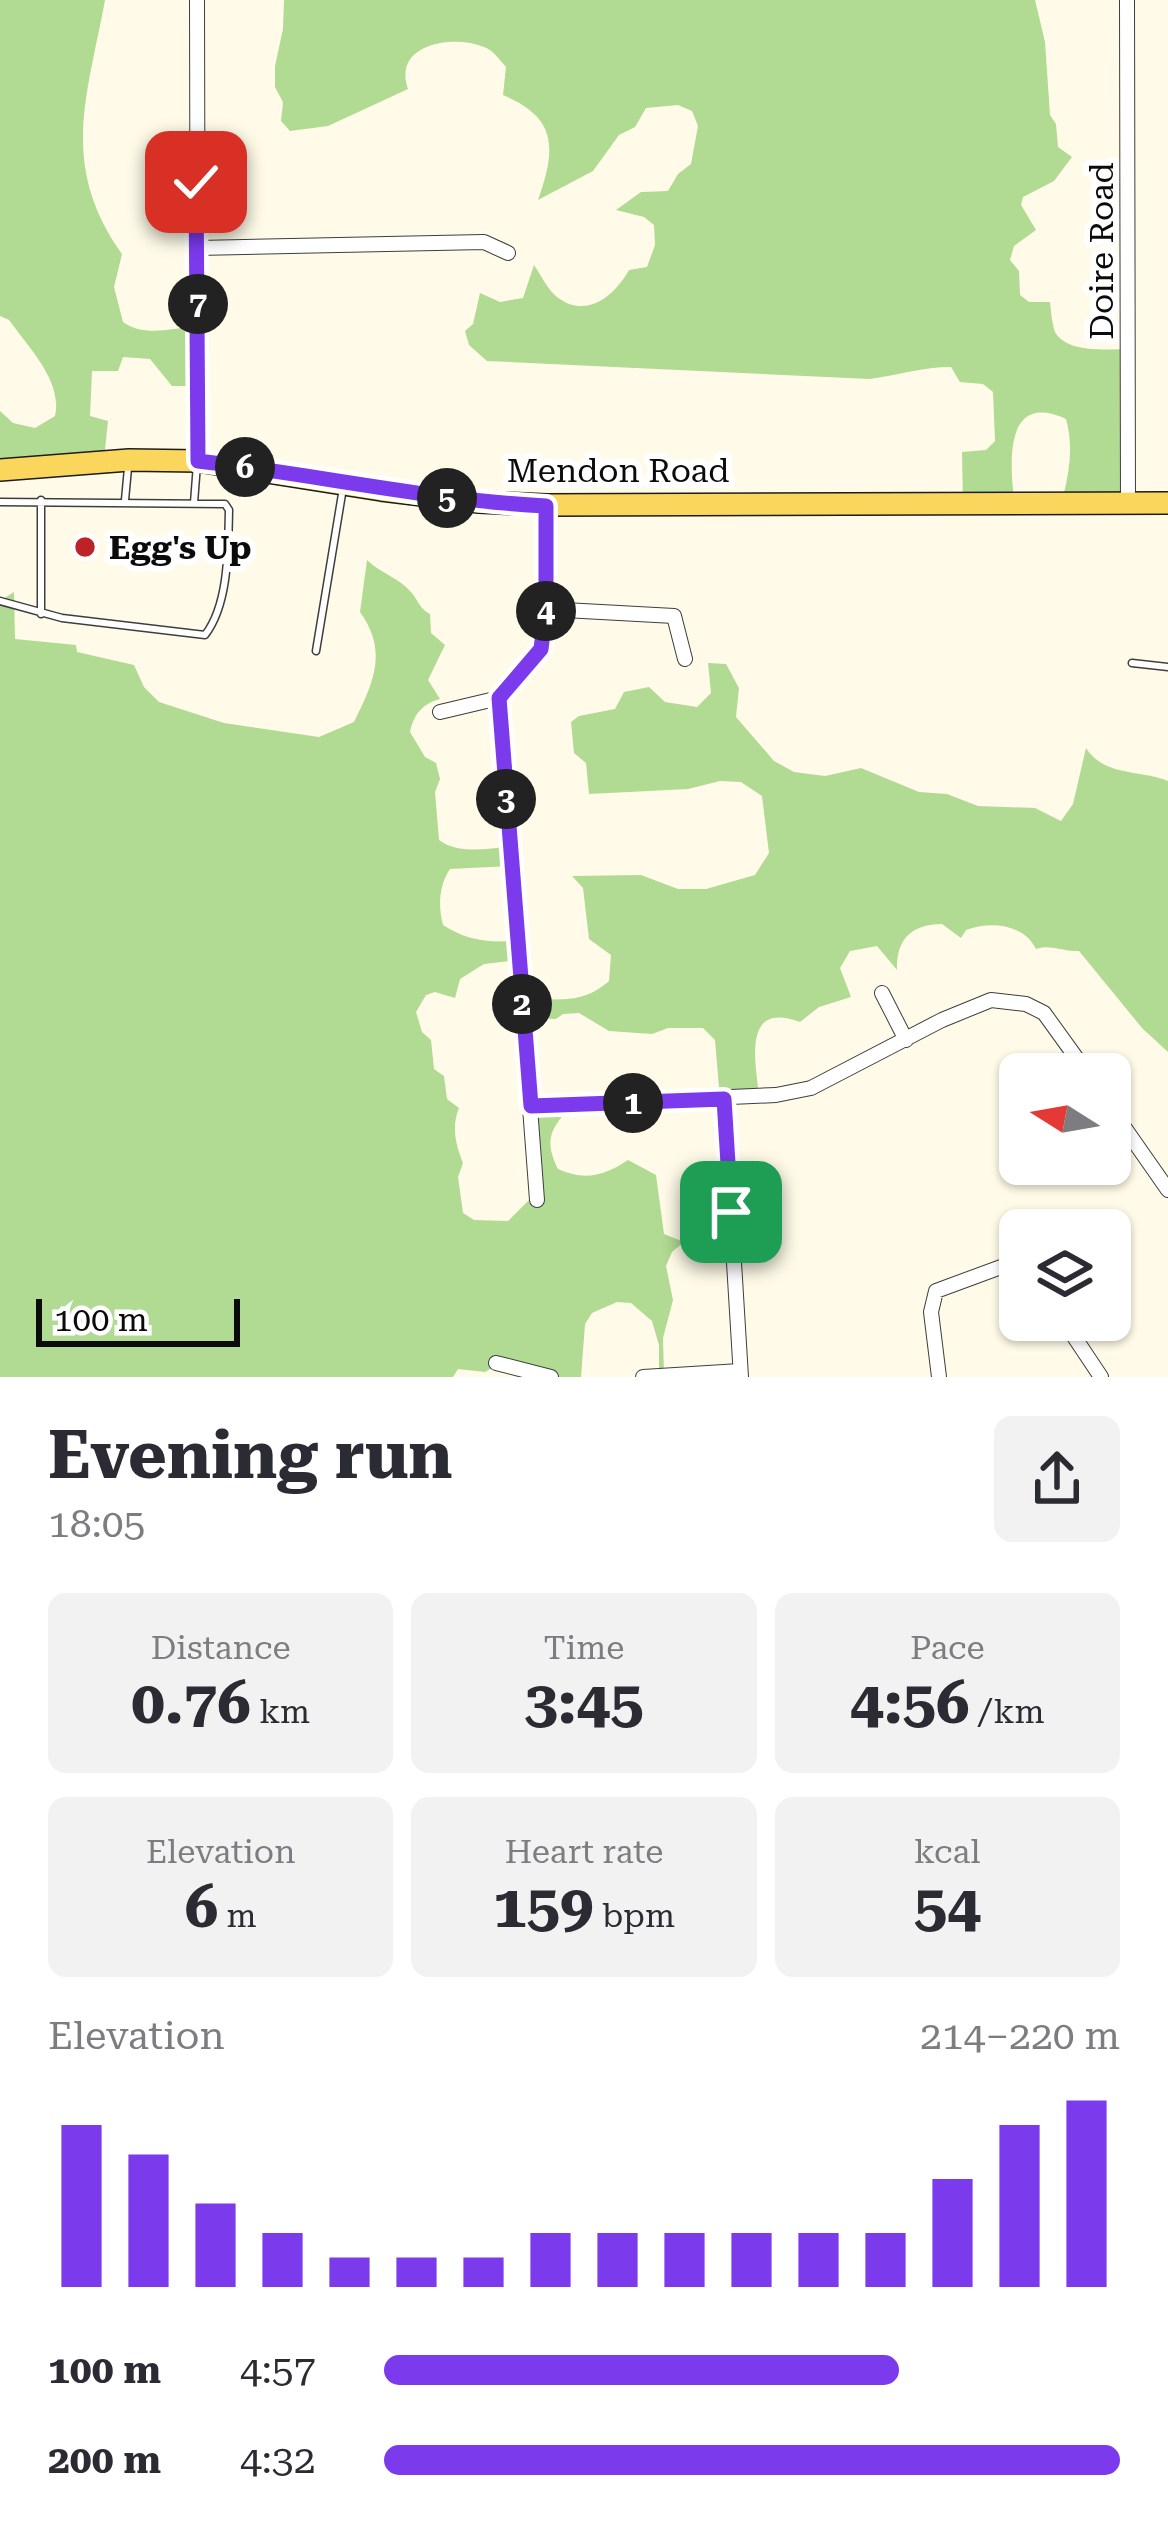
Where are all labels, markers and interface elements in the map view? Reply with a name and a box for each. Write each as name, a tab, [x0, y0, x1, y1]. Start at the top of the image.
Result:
pin	[145, 131, 247, 233]
icon: check	[163, 149, 229, 215]
street label: Doire Road	[1082, 162, 1121, 340]
pin: 7	[168, 274, 228, 334]
text: 7	[189, 284, 207, 323]
pin: 6	[215, 437, 275, 497]
text: 6	[236, 447, 254, 486]
street label: Mendon Road	[507, 451, 729, 490]
pin: 5	[417, 468, 477, 528]
text: 5	[438, 478, 456, 517]
place label: Egg's Up	[109, 528, 251, 567]
marker: Egg's Up	[72, 534, 98, 560]
pin: 4	[516, 581, 576, 641]
text: 4	[537, 591, 555, 630]
pin: 3	[476, 769, 536, 829]
text: 3	[497, 779, 515, 818]
pin: 2	[492, 974, 552, 1034]
text: 2	[513, 984, 531, 1023]
north arrow	[999, 1053, 1131, 1185]
map controls	[999, 1053, 1131, 1341]
pin: 1	[603, 1073, 663, 1133]
text: 1	[624, 1083, 642, 1122]
pin	[680, 1161, 782, 1263]
icon: arrive	[698, 1179, 764, 1245]
button: layers	[999, 1209, 1131, 1341]
scale bar	[36, 1293, 240, 1346]
text: 100 m	[54, 1300, 148, 1339]
button: share	[994, 1416, 1120, 1542]
text: Evening run	[48, 1417, 453, 1494]
text: 18:05	[48, 1501, 145, 1547]
text: Distance	[151, 1628, 291, 1667]
text: Time	[544, 1628, 624, 1667]
text: Pace	[910, 1628, 985, 1667]
text: 0.76	[131, 1667, 251, 1738]
text: 3:45	[524, 1667, 644, 1738]
text: 4:56	[850, 1667, 970, 1738]
text: km	[251, 1692, 310, 1731]
text: /km	[970, 1692, 1045, 1731]
text: Elevation	[146, 1832, 295, 1871]
text: Heart rate	[505, 1832, 663, 1871]
text: kcal	[914, 1832, 981, 1871]
text: 6	[185, 1871, 218, 1942]
text: 159	[493, 1871, 594, 1942]
text: 54	[914, 1871, 981, 1942]
text: m	[218, 1896, 257, 1935]
text: bpm	[594, 1896, 675, 1935]
text: Elevation	[48, 2013, 225, 2059]
text: 214–220 m	[920, 2013, 1120, 2059]
text: 100 m	[48, 2347, 161, 2393]
text: 4:57	[240, 2347, 316, 2393]
text: 200 m	[48, 2437, 161, 2483]
text: 4:32	[240, 2437, 316, 2483]

